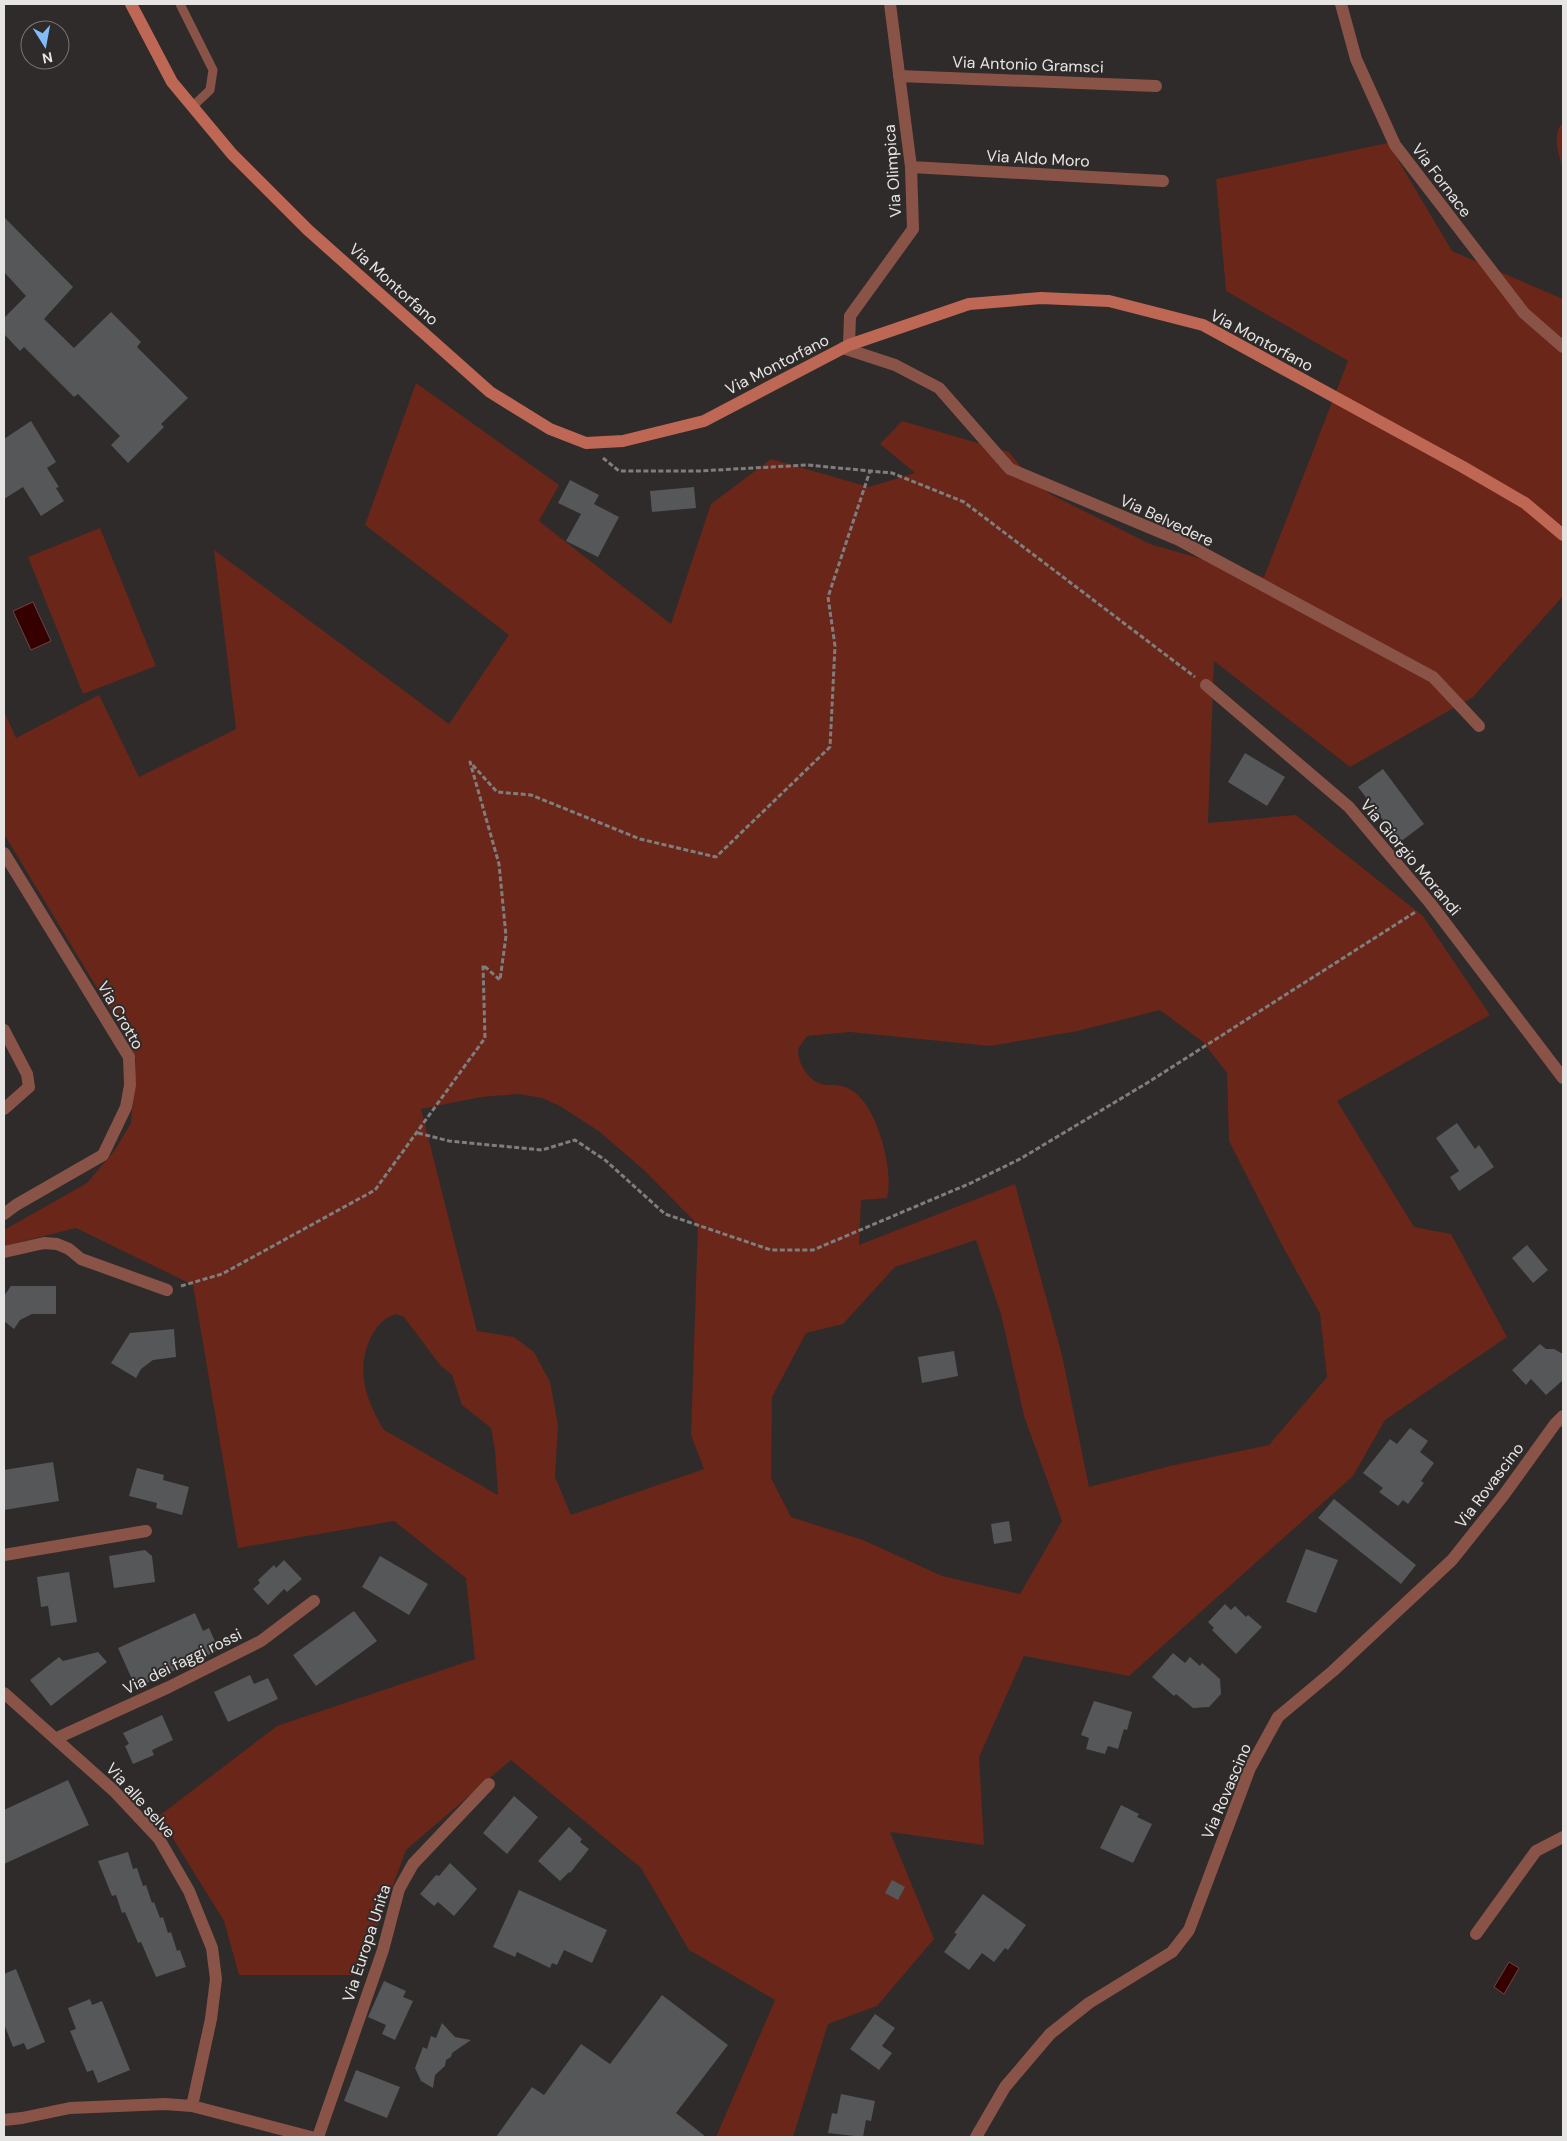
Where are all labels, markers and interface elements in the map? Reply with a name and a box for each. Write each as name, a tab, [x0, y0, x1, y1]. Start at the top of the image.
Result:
north arrow	[20, 20, 70, 70]
text: N	[41, 48, 54, 68]
street label: Via Antonio Gramsci	[952, 51, 1104, 78]
street label: Via Olimpica	[879, 124, 906, 218]
street label: Via Fornace	[1407, 139, 1476, 221]
street label: Via Aldo Moro	[986, 145, 1090, 172]
street label: Via Montorfano	[344, 239, 443, 330]
street label: Via Montorfano	[1207, 305, 1317, 376]
street label: Via Montorfano	[722, 329, 833, 400]
street label: Via Belvedere	[1117, 490, 1217, 551]
street label: Via Giorgio Morandi	[1356, 795, 1466, 920]
street label: Via Crotto	[93, 977, 149, 1053]
street label: Via Rovascino	[1450, 1438, 1528, 1532]
street label: Via dei faggi rossi	[119, 1624, 245, 1699]
street label: Via Rovascino	[1197, 1740, 1256, 1842]
street label: Via alle selve	[101, 1758, 180, 1842]
street label: Via Europa Unita	[338, 1882, 395, 2005]

